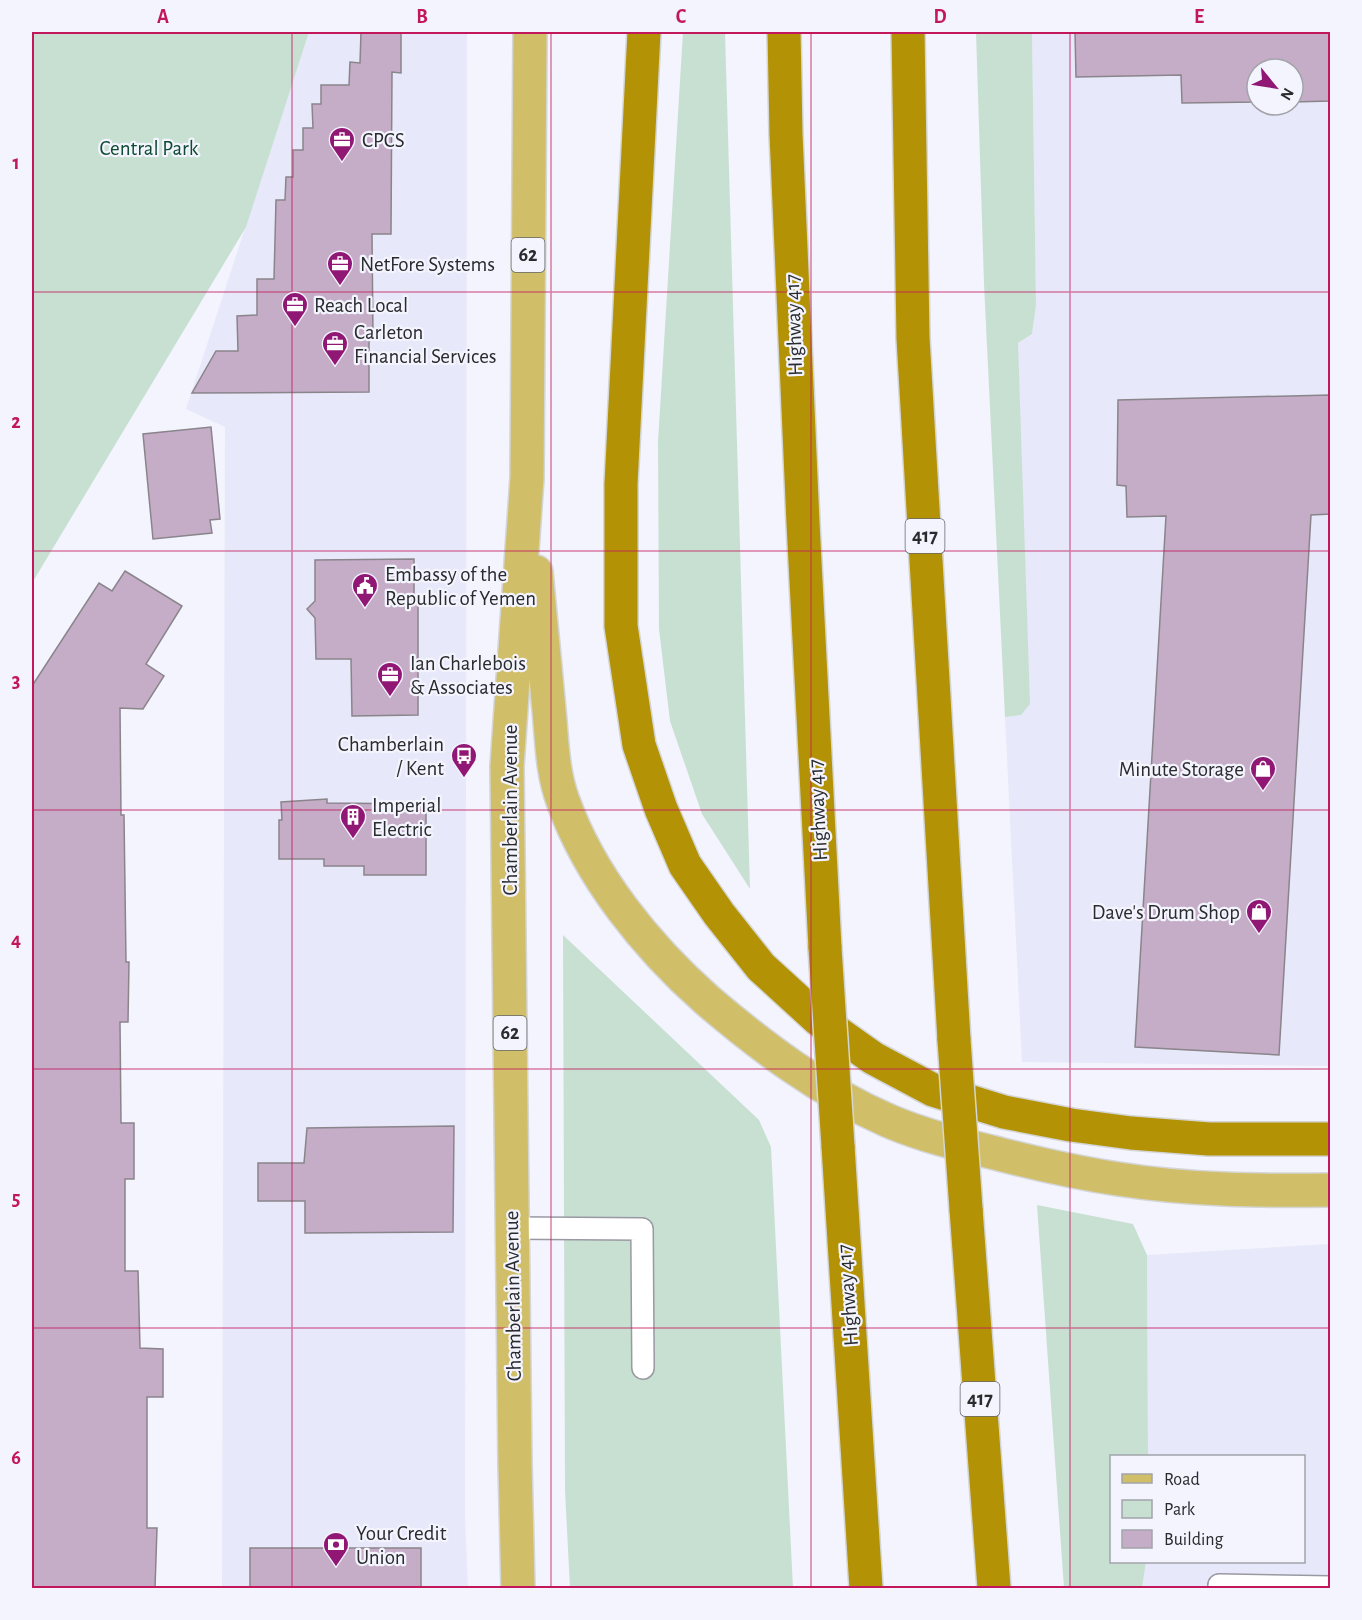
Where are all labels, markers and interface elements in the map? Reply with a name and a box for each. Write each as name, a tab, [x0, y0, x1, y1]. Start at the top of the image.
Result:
text: A	[157, 7, 169, 27]
text: B	[416, 7, 428, 27]
text: C	[676, 7, 687, 27]
text: D	[933, 7, 947, 27]
text: E	[1194, 7, 1204, 27]
north arrow	[1245, 57, 1305, 117]
text: N	[1277, 85, 1297, 103]
office icon: CPCS	[327, 125, 357, 163]
place label: CPCS	[362, 130, 405, 151]
park label: Central Park	[100, 138, 199, 159]
text: 1	[12, 153, 20, 173]
road number: 62	[512, 238, 544, 272]
office icon: NetFore Systems	[325, 249, 355, 287]
place label: NetFore Systems	[360, 254, 495, 275]
street label: Highway 417	[782, 273, 806, 376]
office icon: Reach Local	[280, 290, 310, 328]
place label: Reach Local	[314, 295, 408, 316]
place label: Carleton Financial Services	[354, 322, 497, 367]
office icon: Carleton Financial Services	[320, 329, 350, 367]
text: 2	[11, 412, 21, 432]
road number: 417	[906, 519, 944, 553]
place label: Embassy of the Republic of Yemen	[385, 564, 536, 609]
public building icon: Embassy of the Republic of Yemen	[350, 571, 380, 609]
place label: Ian Charlebois & Associates	[410, 653, 526, 698]
office icon: Ian Charlebois & Associates	[375, 660, 405, 698]
text: 3	[12, 671, 20, 691]
street label: Chamberlain Avenue	[500, 725, 521, 895]
place label: Chamberlain / Kent	[338, 734, 444, 779]
bus stop icon: Chamberlain / Kent	[449, 741, 479, 779]
shop icon: Minute Storage	[1248, 754, 1278, 792]
street label: Highway 417	[805, 758, 831, 861]
place label: Minute Storage	[1119, 759, 1244, 780]
place label: Imperial Electric	[372, 795, 441, 840]
building icon: Imperial Electric	[338, 802, 368, 840]
shop icon: Dave's Drum Shop	[1244, 897, 1274, 935]
place label: Dave's Drum Shop	[1092, 902, 1240, 923]
text: 4	[11, 930, 21, 950]
road number: 62	[494, 1016, 526, 1050]
text: 5	[12, 1189, 20, 1209]
street label: Chamberlain Avenue	[501, 1210, 525, 1382]
street label: Highway 417	[834, 1243, 862, 1347]
road number: 417	[960, 1382, 1000, 1416]
text: 6	[11, 1448, 21, 1468]
legend	[1110, 1455, 1305, 1563]
text: Road	[1164, 1471, 1200, 1489]
text: Park	[1164, 1501, 1196, 1519]
place label: Your Credit Union	[356, 1523, 447, 1568]
bank icon: Your Credit Union	[321, 1530, 351, 1568]
text: Building	[1164, 1531, 1224, 1549]

